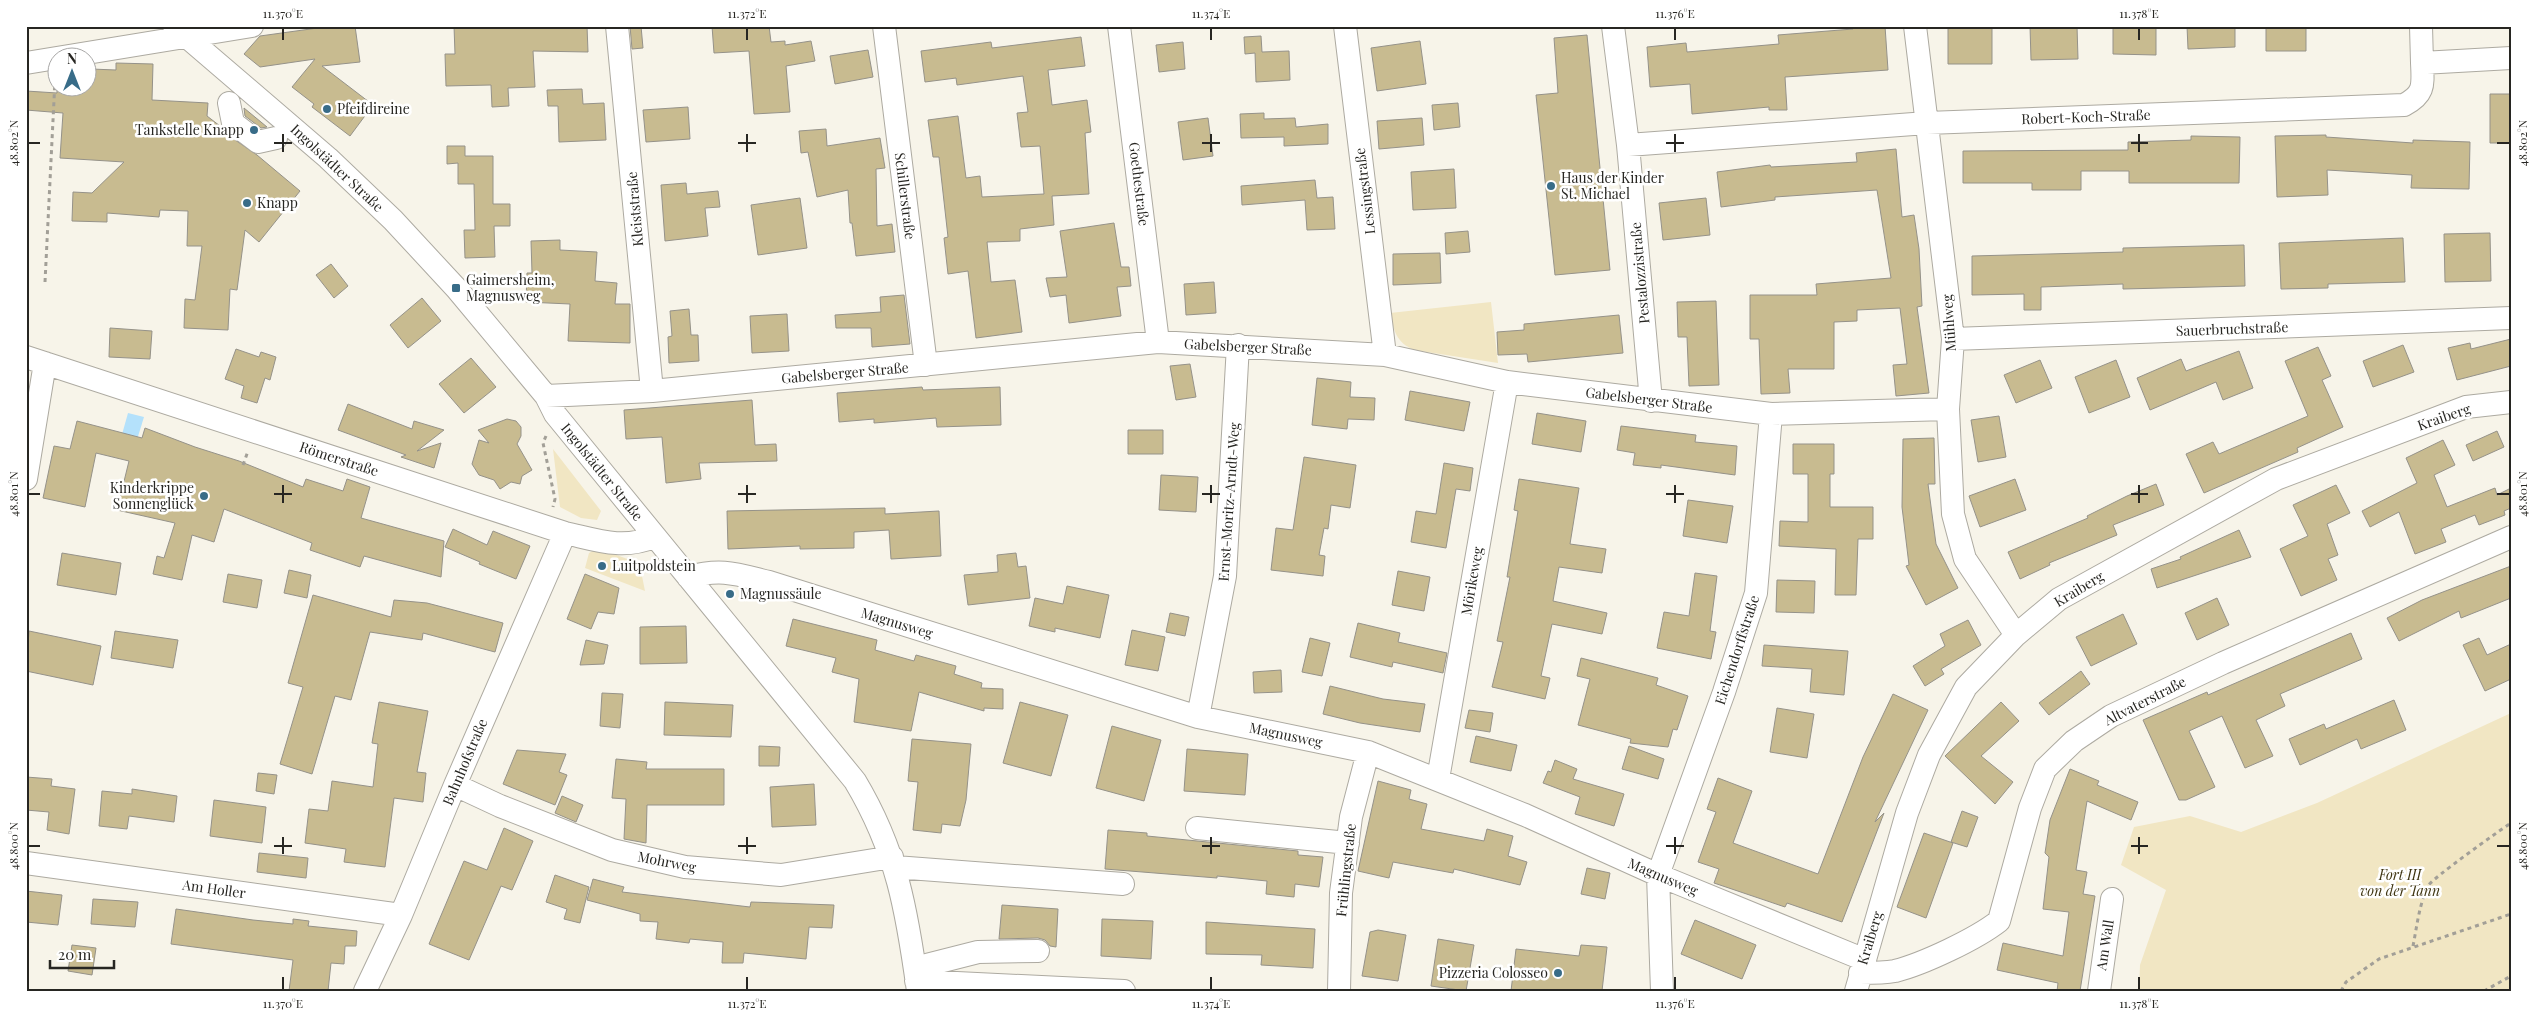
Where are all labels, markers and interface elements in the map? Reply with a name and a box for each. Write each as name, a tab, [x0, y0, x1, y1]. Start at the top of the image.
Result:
text: 11.370°E	[263, 5, 303, 21]
text: 11.372°E	[728, 5, 767, 21]
text: 11.374°E	[1192, 5, 1230, 21]
text: 11.376°E	[1655, 5, 1695, 21]
text: 11.378°E	[2119, 5, 2159, 21]
north arrow	[48, 48, 98, 98]
text: N	[67, 49, 77, 68]
place label: Pfeifdireine	[337, 99, 410, 118]
marker: Pfeifdireine	[321, 103, 333, 115]
street label: Robert-Koch-Straße	[2021, 105, 2151, 128]
text: 48.802°N	[5, 119, 21, 166]
text: 48.802°N	[2514, 119, 2530, 166]
place label: Tankstelle Knapp	[135, 120, 244, 139]
street label: Ingolstädter Straße	[287, 120, 388, 216]
marker: Tankstelle Knapp	[248, 124, 260, 136]
street label: Goethestraße	[1125, 141, 1154, 227]
street label: Lessingstraße	[1350, 147, 1379, 235]
street label: Schillerstraße	[891, 151, 920, 241]
place label: Haus der Kinder St. Michael	[1561, 168, 1665, 203]
street label: Kleiststraße	[622, 171, 647, 247]
marker: Haus der Kinder St. Michael	[1545, 180, 1557, 192]
place label: Knapp	[257, 193, 298, 212]
marker: Knapp	[241, 197, 253, 209]
street label: Pestalozzistraße	[1626, 221, 1653, 325]
place label: Gaimersheim, Magnusweg	[466, 270, 554, 305]
marker: Gaimersheim, Magnusweg	[450, 282, 462, 294]
street label: Mühlweg	[1937, 293, 1960, 352]
street label: Sauerbruchstraße	[2175, 317, 2289, 340]
street label: Gabelsberger Straße	[1184, 334, 1312, 359]
street label: Gabelsberger Straße	[780, 357, 909, 388]
street label: Gabelsberger Straße	[1584, 382, 1714, 417]
street label: Kraiberg	[2415, 398, 2474, 434]
street label: Ingolstädter Straße	[557, 419, 648, 524]
street label: Ernst-Moritz-Arndt-Weg	[1213, 421, 1244, 582]
street label: Römerstraße	[297, 437, 381, 480]
text: 48.801°N	[5, 471, 21, 517]
text: 48.801°N	[2514, 471, 2530, 517]
place label: Kinderkrippe Sonnenglück	[110, 478, 194, 513]
marker: Kinderkrippe Sonnenglück	[198, 490, 210, 502]
street label: Mörikeweg	[1456, 544, 1487, 617]
place label: Luitpoldstein	[612, 556, 696, 575]
marker: Luitpoldstein	[596, 560, 608, 572]
street label: Kraiberg	[2050, 566, 2108, 611]
place label: Magnussäule	[740, 584, 822, 603]
marker: Magnussäule	[724, 588, 736, 600]
street label: Eichendorffstraße	[1710, 593, 1763, 707]
street label: Magnusweg	[859, 603, 936, 643]
street label: Altvaterstraße	[2100, 672, 2189, 730]
street label: Bahnhofstraße	[438, 716, 491, 808]
street label: Magnusweg	[1248, 717, 1325, 752]
text: 48.800°N	[5, 822, 21, 870]
street label: Frühlingstraße	[1331, 822, 1360, 918]
text: 48.800°N	[2514, 822, 2530, 870]
street label: Mohrweg	[636, 847, 698, 877]
street label: Magnusweg	[1625, 853, 1702, 900]
park label: Fort III von der Tann	[2360, 865, 2440, 900]
street label: Am Holler	[180, 875, 248, 902]
street label: Kraiberg	[1852, 908, 1887, 967]
street label: Am Wall	[2091, 918, 2118, 973]
scale bar	[50, 937, 114, 969]
text: 20 m	[58, 944, 92, 964]
place label: Pizzeria Colosseo	[1439, 963, 1548, 982]
marker: Pizzeria Colosseo	[1552, 967, 1564, 979]
text: 11.370°E	[263, 995, 303, 1011]
text: 11.372°E	[728, 995, 767, 1011]
text: 11.374°E	[1192, 995, 1230, 1011]
text: 11.376°E	[1655, 995, 1695, 1011]
text: 11.378°E	[2119, 995, 2159, 1011]

